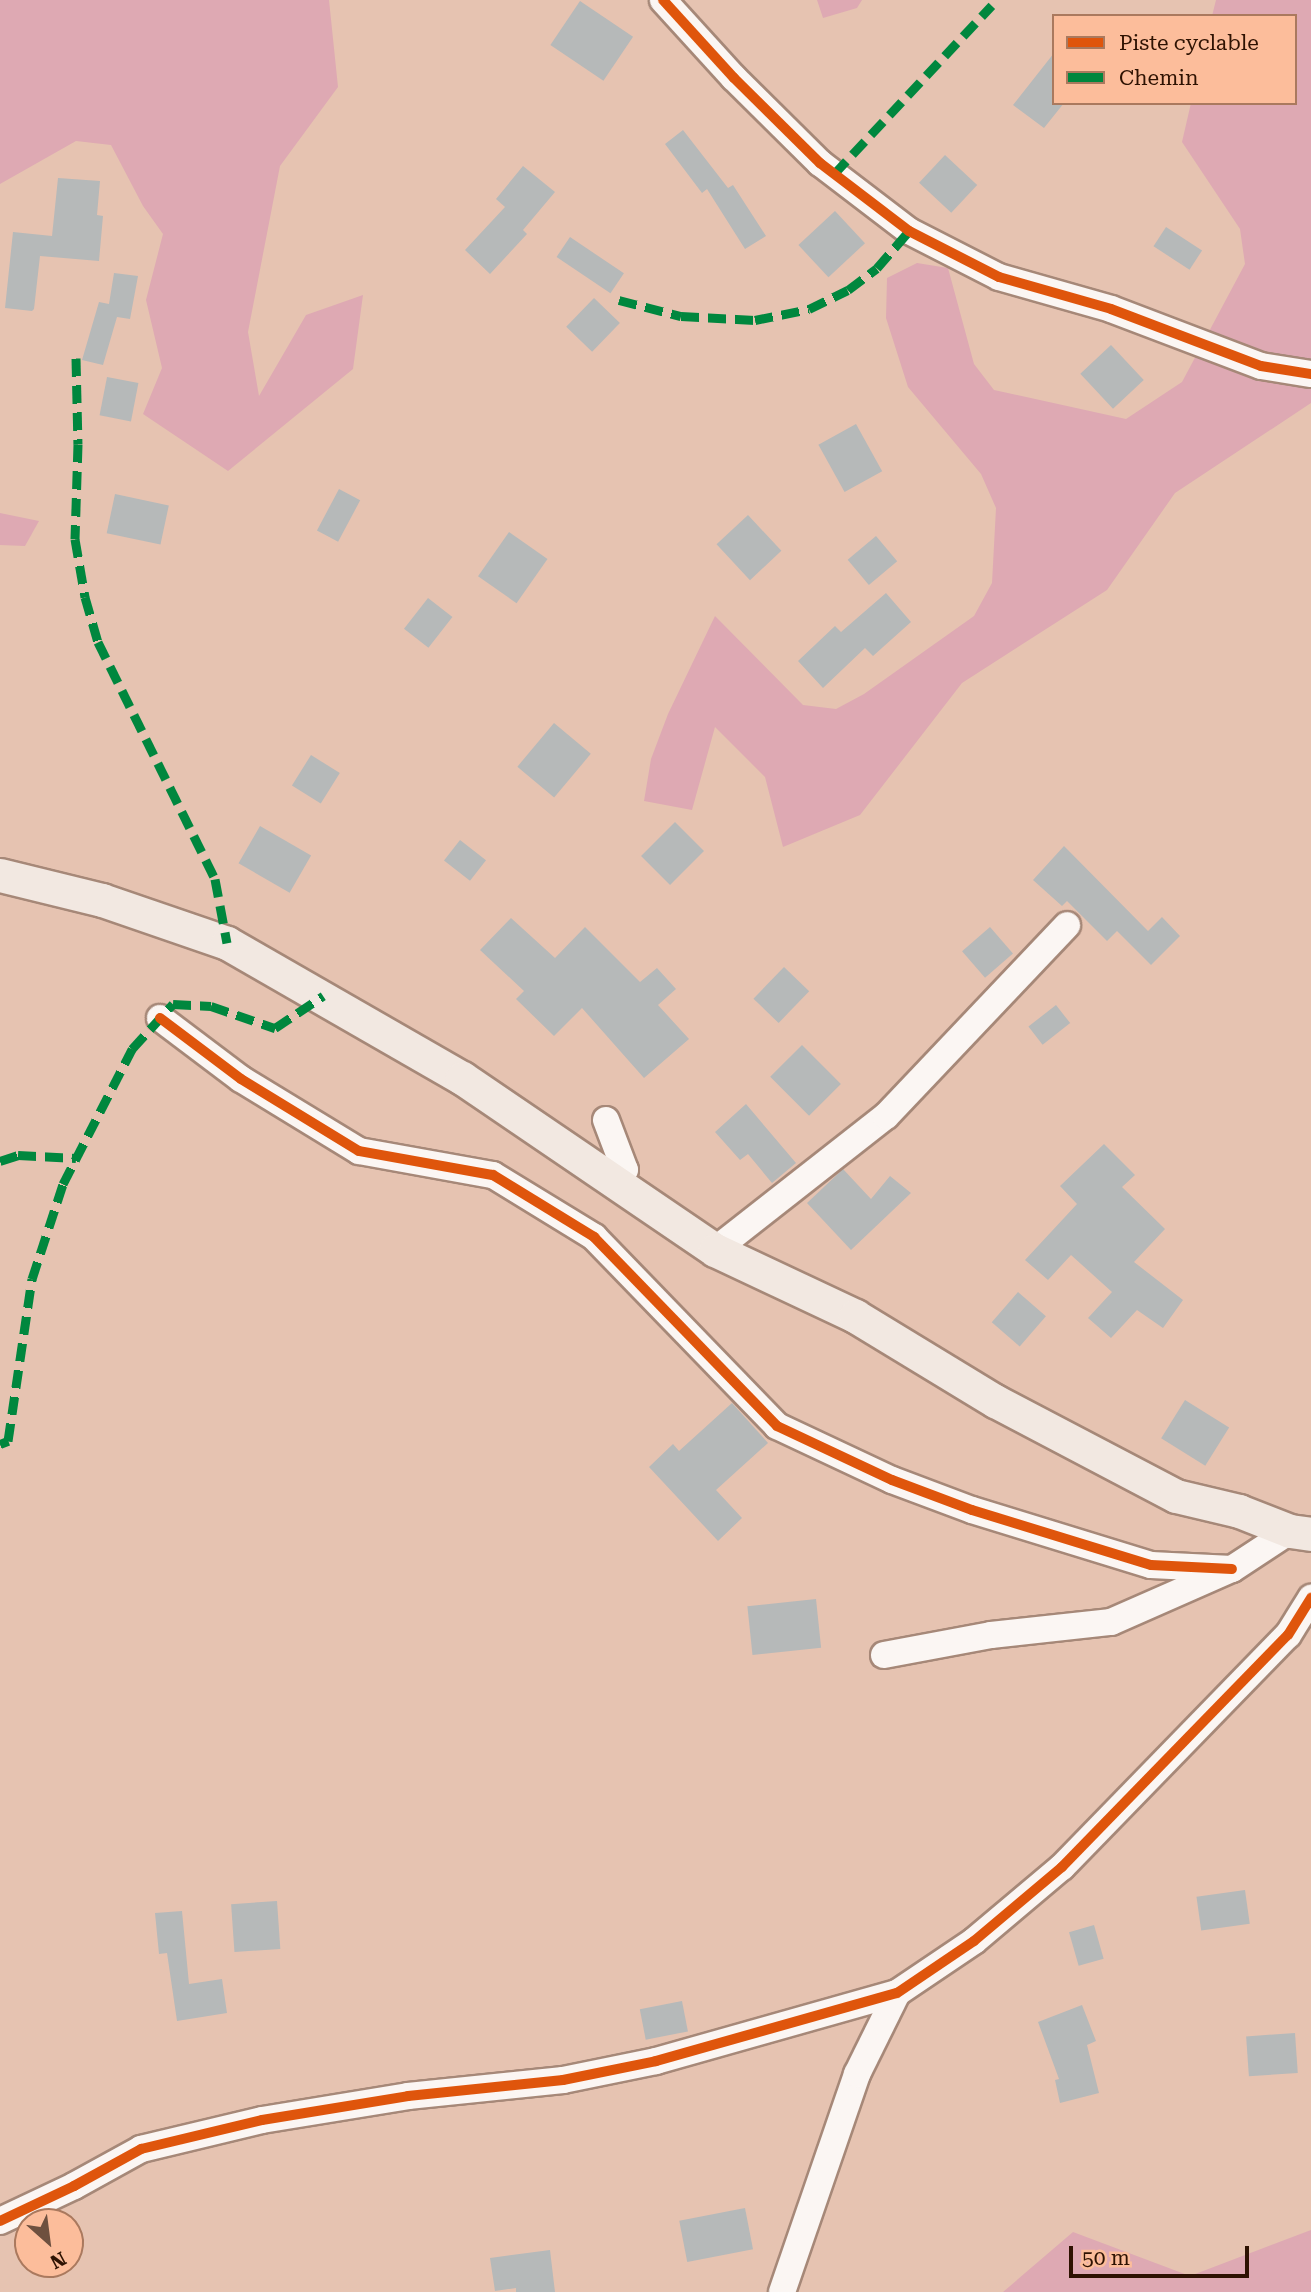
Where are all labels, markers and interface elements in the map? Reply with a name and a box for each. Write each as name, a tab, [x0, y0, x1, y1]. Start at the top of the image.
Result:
legend	[1052, 14, 1297, 105]
text: Piste cyclable	[1119, 31, 1259, 55]
text: Chemin	[1119, 66, 1199, 90]
north arrow	[14, 2208, 84, 2278]
scale bar	[1073, 2232, 1253, 2276]
text: 50 m	[1082, 2246, 1130, 2270]
text: N	[46, 2247, 70, 2274]

